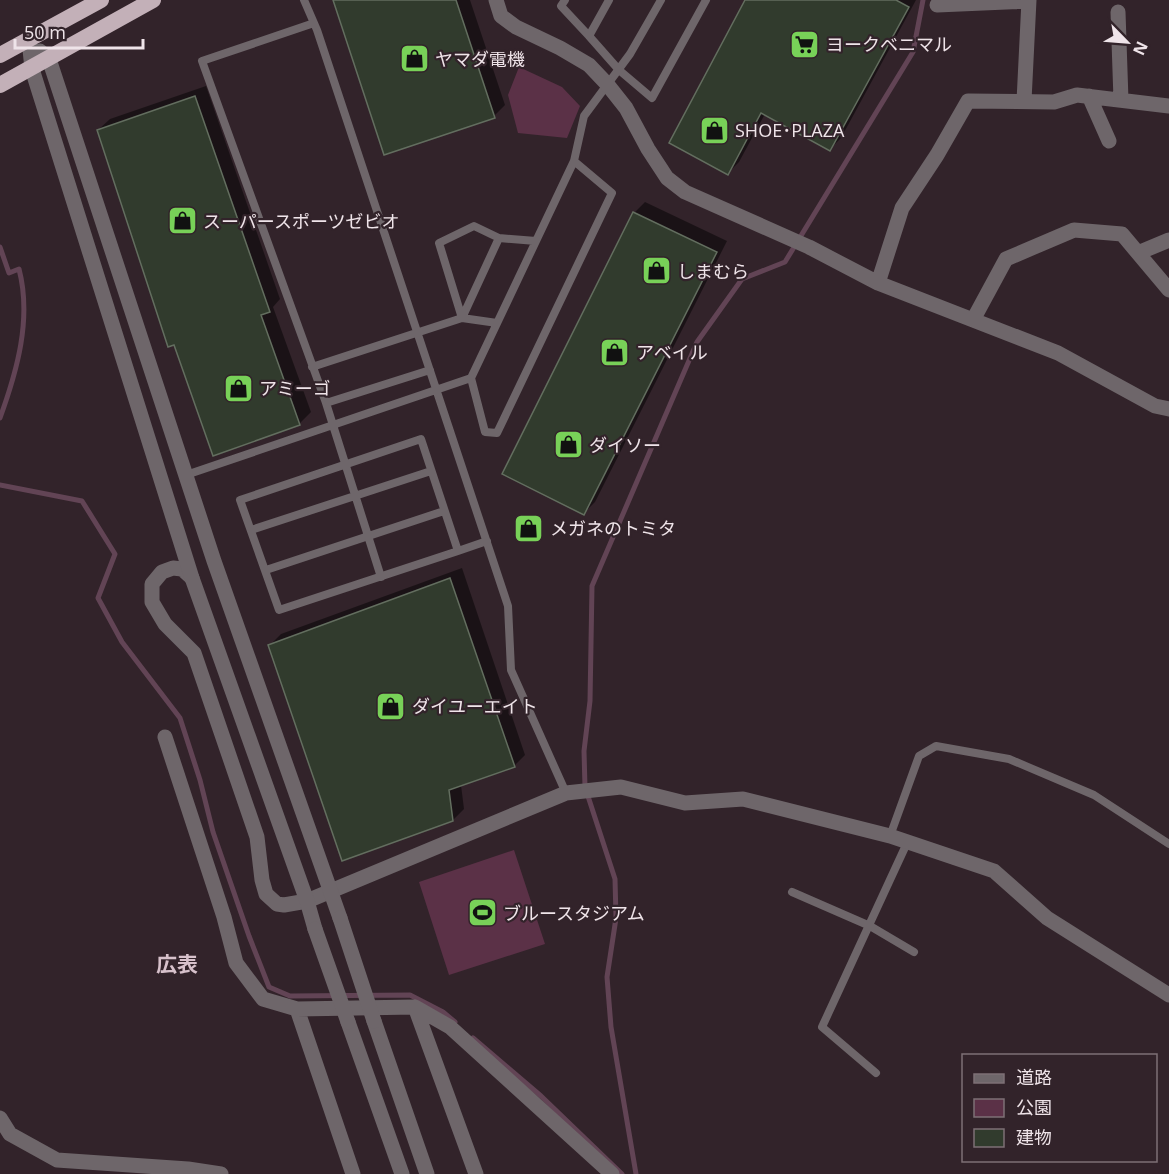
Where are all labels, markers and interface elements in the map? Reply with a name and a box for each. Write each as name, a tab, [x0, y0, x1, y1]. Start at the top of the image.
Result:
scale bar	[15, 12, 142, 50]
north arrow	[1097, 12, 1157, 72]
text: 50 m	[24, 20, 66, 44]
supermarket icon: ヨークベニマル	[789, 28, 821, 60]
place label: ヨークベニマル	[826, 32, 952, 56]
text: N	[1128, 38, 1153, 59]
shop icon: ヤマダ電機	[398, 43, 430, 75]
place label: ヤマダ電機	[435, 47, 525, 71]
shop icon: SHOE･PLAZA	[698, 114, 730, 146]
place label: SHOE･PLAZA	[735, 118, 845, 142]
shop icon: スーパースポーツゼビオ	[166, 205, 198, 237]
place label: スーパースポーツゼビオ	[203, 209, 400, 233]
shop icon: しまむら	[640, 255, 672, 287]
place label: しまむら	[677, 259, 749, 283]
shop icon: アベイル	[599, 336, 631, 368]
place label: アベイル	[636, 340, 708, 364]
shop icon: アミーゴ	[222, 372, 254, 404]
place label: アミーゴ	[259, 376, 331, 400]
shop icon: ダイソー	[552, 429, 584, 461]
place label: ダイソー	[589, 433, 661, 457]
shop icon: メガネのトミタ	[513, 512, 545, 544]
place label: メガネのトミタ	[550, 516, 676, 540]
shop icon: ダイユーエイト	[375, 690, 407, 722]
place label: ダイユーエイト	[412, 694, 538, 718]
sports icon: ブルースタジアム	[466, 897, 498, 929]
place label: ブルースタジアム	[503, 901, 645, 925]
district label: 広表	[156, 950, 198, 978]
legend	[962, 1054, 1157, 1162]
text: 道路	[1016, 1065, 1052, 1089]
text: 公園	[1016, 1095, 1052, 1119]
text: 建物	[1016, 1125, 1052, 1149]

